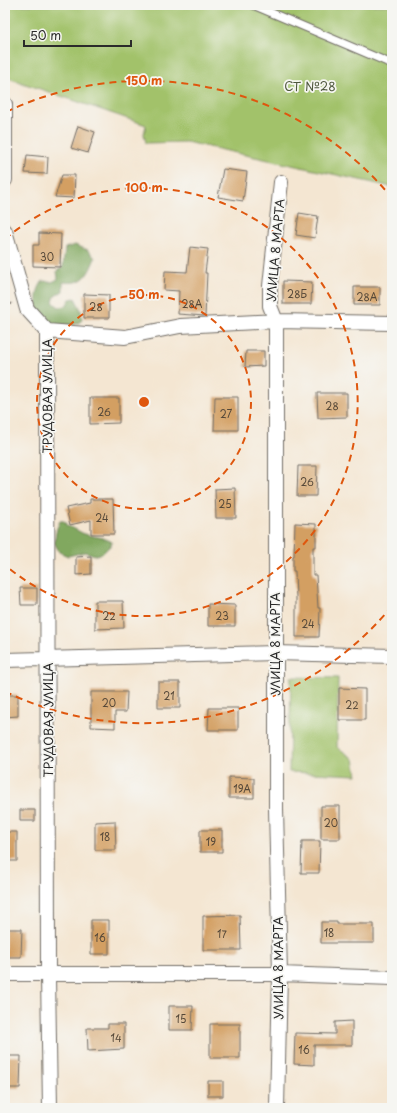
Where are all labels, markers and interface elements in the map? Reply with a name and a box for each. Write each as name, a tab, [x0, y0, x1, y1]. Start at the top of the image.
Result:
scale bar	[24, 22, 131, 48]
text: 50 m	[30, 26, 61, 44]
text: 150 m	[126, 71, 162, 89]
park label: СТ №28	[284, 77, 336, 95]
text: 100 m	[125, 178, 163, 196]
street label: УЛИЦА 8 МАРТА	[262, 198, 288, 302]
house number: 30	[40, 249, 54, 264]
text: 50 m	[128, 285, 160, 303]
house number: 28Б	[287, 286, 307, 301]
house number: 28А	[357, 289, 378, 304]
house number: 28А	[182, 296, 203, 311]
house number: 28	[89, 299, 103, 314]
street label: ТРУДОВАЯ УЛИЦА	[38, 339, 56, 453]
centre of rings	[137, 395, 151, 409]
house number: 28	[325, 398, 339, 413]
house number: 26	[97, 404, 111, 419]
house number: 27	[220, 406, 233, 421]
house number: 26	[300, 474, 314, 489]
house number: 25	[218, 496, 232, 511]
house number: 24	[95, 510, 109, 525]
street label: УЛИЦА 8 МАРТА	[266, 592, 284, 696]
house number: 22	[102, 608, 116, 623]
house number: 23	[215, 608, 229, 623]
house number: 24	[301, 616, 315, 631]
street label: ТРУДОВАЯ УЛИЦА	[39, 663, 57, 777]
house number: 21	[163, 688, 175, 703]
house number: 20	[102, 695, 116, 710]
house number: 22	[345, 697, 359, 712]
house number: 19А	[233, 781, 251, 796]
house number: 20	[324, 815, 338, 830]
house number: 18	[100, 829, 110, 844]
house number: 19	[206, 834, 216, 849]
street label: УЛИЦА 8 МАРТА	[269, 916, 287, 1020]
house number: 18	[324, 925, 334, 940]
house number: 17	[217, 926, 228, 941]
house number: 16	[94, 930, 106, 945]
house number: 15	[176, 1011, 186, 1026]
house number: 14	[110, 1030, 122, 1045]
house number: 16	[298, 1042, 310, 1057]

